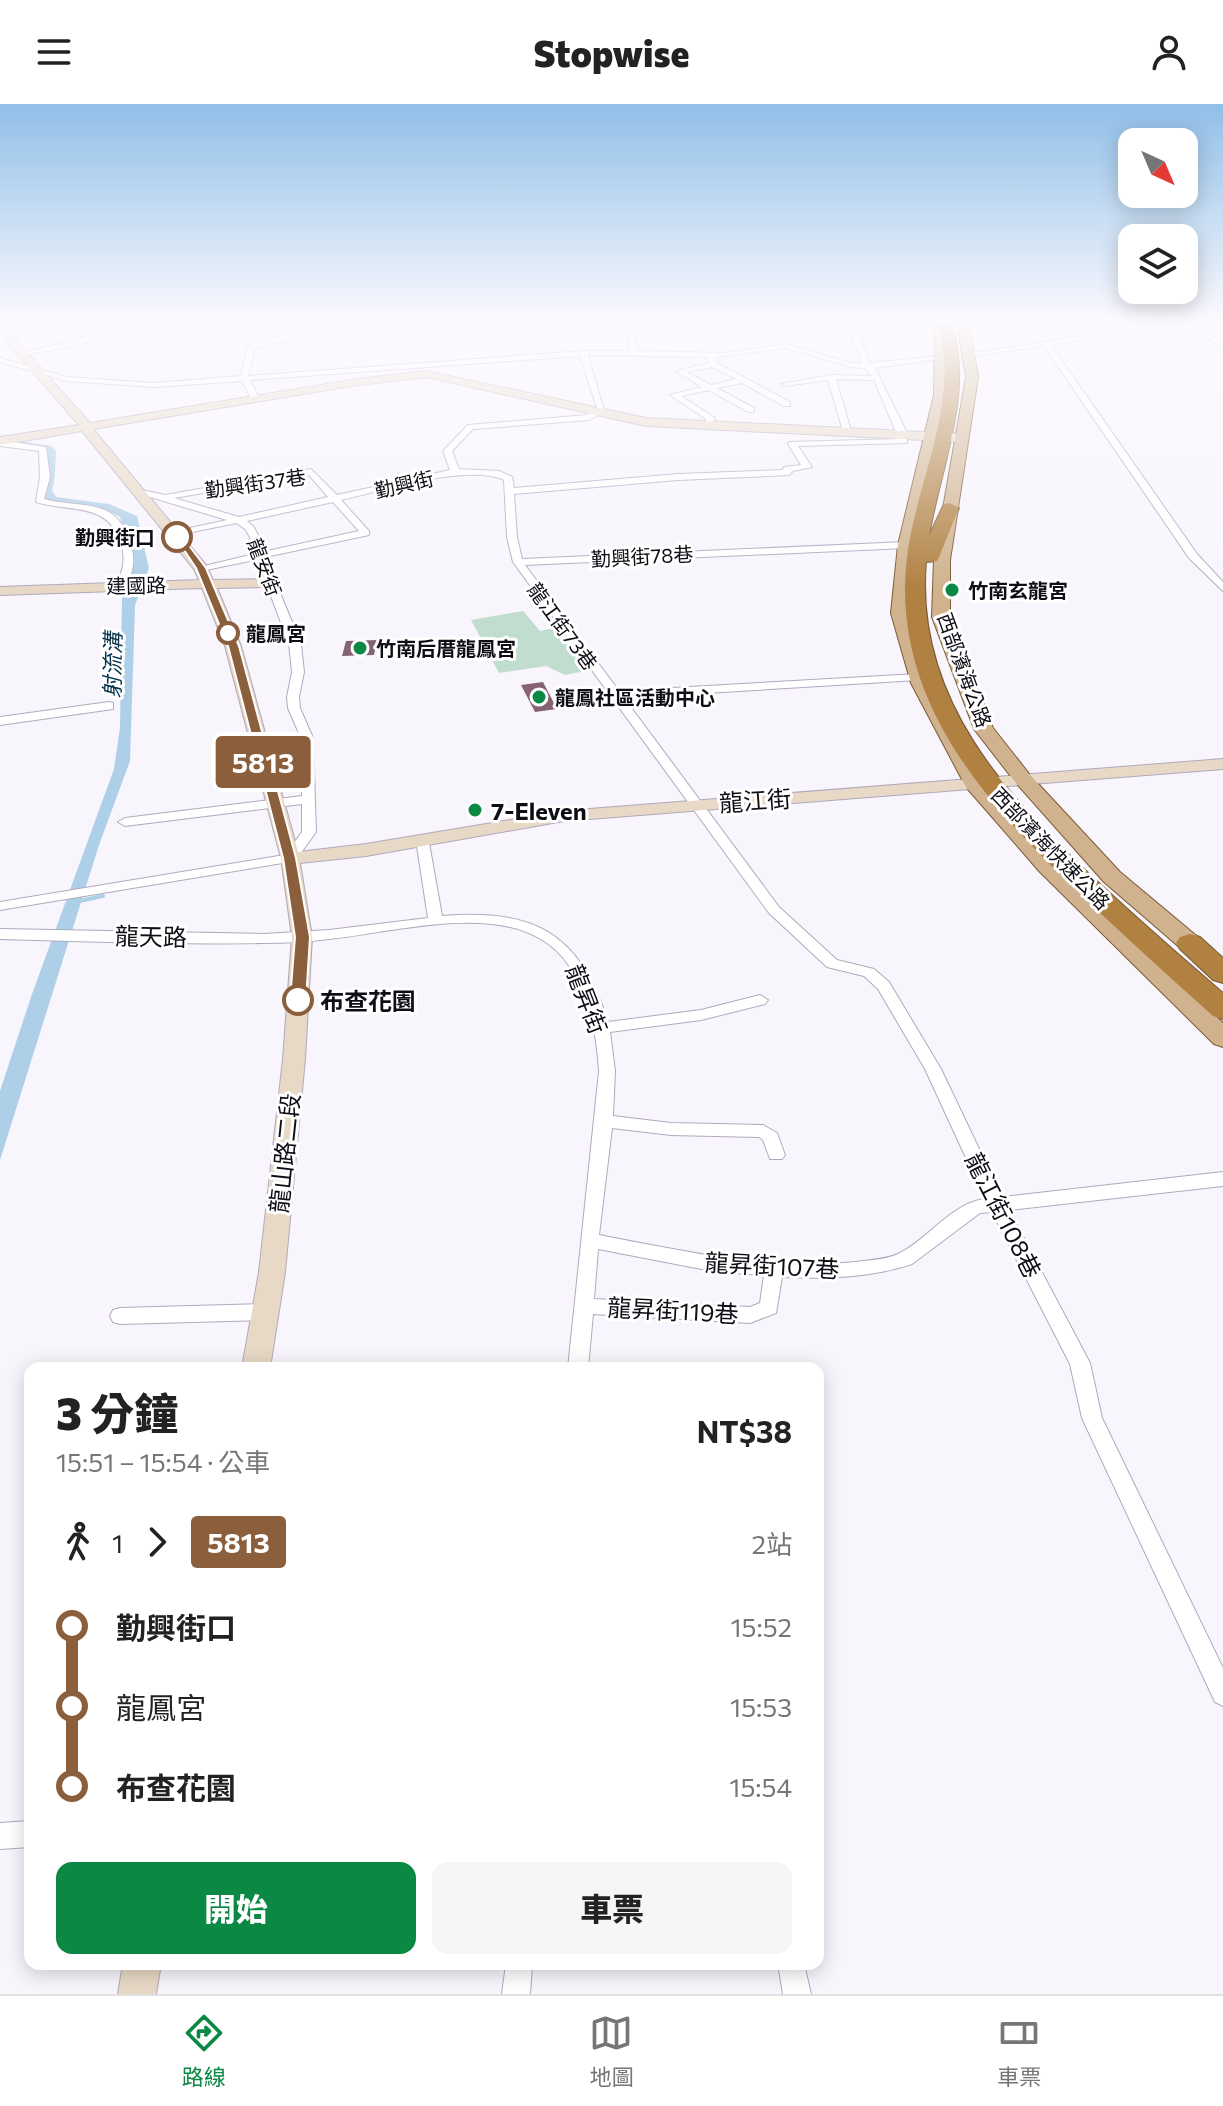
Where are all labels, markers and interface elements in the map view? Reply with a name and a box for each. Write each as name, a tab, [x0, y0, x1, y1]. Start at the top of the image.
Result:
icon: menu	[32, 30, 76, 74]
text: Stopwise	[533, 30, 690, 74]
icon: person	[1147, 30, 1191, 74]
north arrow	[1118, 128, 1198, 208]
map controls	[1118, 128, 1198, 304]
button: layers	[1118, 224, 1198, 304]
street label: 勤興街37巷	[203, 464, 307, 502]
street label: 勤興街	[372, 466, 436, 502]
marker: 勤興街口	[162, 522, 192, 552]
place label: 勤興街口	[75, 525, 155, 549]
street label: 龍安街	[243, 535, 287, 599]
street label: 勤興街78巷	[590, 541, 694, 571]
street label: 建國路	[106, 572, 166, 598]
street label: 龍江街73巷	[523, 578, 603, 674]
place label: 竹南玄龍宮	[968, 578, 1068, 602]
marker: 竹南玄龍宮	[943, 581, 961, 599]
street label: 西部濱海公路	[933, 610, 997, 730]
place label: 龍鳳宮	[246, 621, 306, 645]
marker: 龍鳳宮	[217, 622, 239, 644]
water label: 射流溝	[98, 629, 126, 698]
place label: 竹南后厝龍鳳宮	[376, 636, 516, 660]
marker: 竹南后厝龍鳳宮	[351, 639, 369, 657]
place label: 龍鳳社區活動中心	[555, 685, 715, 709]
marker: 龍鳳社區活動中心	[530, 688, 548, 706]
line badge: 5813	[207, 736, 319, 788]
text: 5813	[232, 745, 294, 779]
street label: 西部濱海快速公路	[987, 782, 1115, 914]
street label: 龍江街	[718, 783, 792, 817]
place label: 7-Eleven	[491, 796, 587, 825]
marker: 7-Eleven	[466, 801, 484, 819]
street label: 龍天路	[115, 921, 187, 951]
street label: 龍昇街	[561, 960, 613, 1038]
marker: 布查花園	[283, 985, 313, 1015]
place label: 布查花園	[320, 986, 416, 1015]
street label: 龍山路二段	[263, 1092, 305, 1214]
street label: 龍江街108巷	[960, 1148, 1048, 1282]
street label: 龍昇街107巷	[704, 1247, 840, 1283]
street label: 龍昇街119巷	[607, 1292, 739, 1328]
text: 3 分鐘	[56, 1385, 178, 1439]
text: NT$38	[697, 1412, 792, 1449]
text: 15:51 – 15:54 · 公車	[56, 1446, 270, 1477]
icon: walk	[56, 1520, 100, 1564]
icon: forward	[135, 1520, 179, 1564]
text: 5813	[207, 1525, 270, 1559]
text: 1	[112, 1527, 123, 1558]
text: 2站	[752, 1528, 792, 1559]
text: 勤興街口	[116, 1608, 236, 1645]
text: 15:52	[730, 1611, 792, 1642]
text: 龍鳳宮	[116, 1688, 206, 1725]
text: 15:53	[730, 1691, 792, 1722]
text: 布查花園	[116, 1768, 236, 1805]
text: 15:54	[729, 1771, 792, 1802]
button: 開始	[56, 1862, 416, 1954]
button: 車票	[432, 1862, 792, 1954]
tab: 路線	[182, 2011, 226, 2091]
tab: 地圖	[589, 2011, 633, 2091]
tab: 車票	[997, 2011, 1041, 2091]

